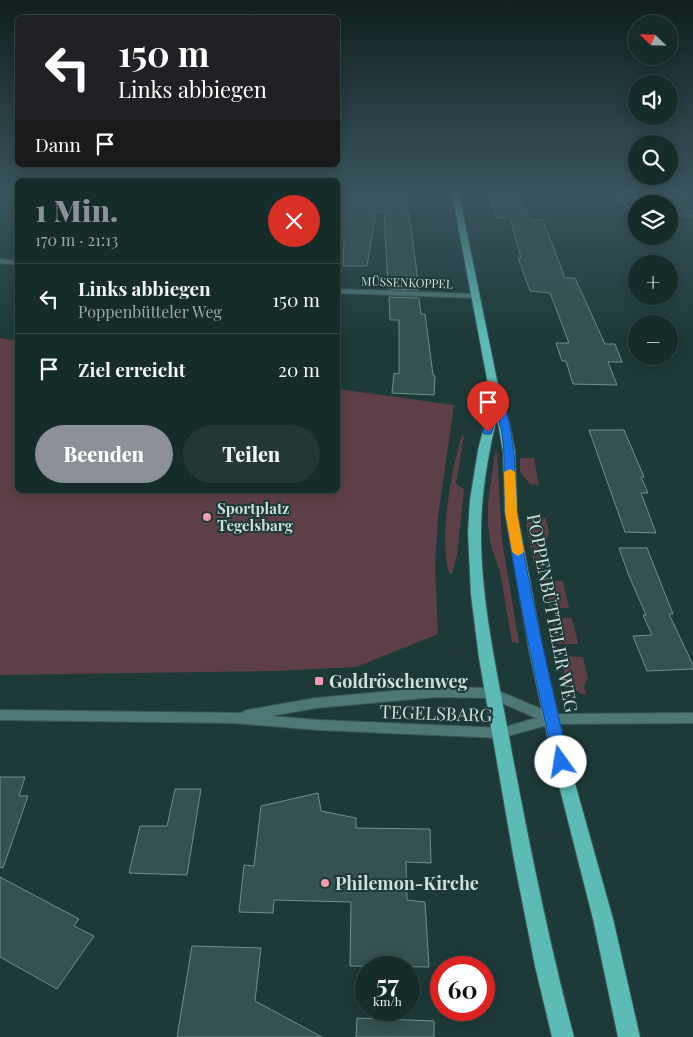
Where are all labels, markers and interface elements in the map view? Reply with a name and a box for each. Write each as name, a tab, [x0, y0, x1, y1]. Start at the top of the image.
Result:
north arrow	[628, 15, 678, 65]
map controls	[628, 15, 678, 365]
text: 150 m	[118, 29, 209, 76]
icon: left	[35, 35, 100, 100]
text: Links abbiegen	[118, 74, 267, 104]
button: sound	[628, 75, 678, 125]
icon: arrive	[91, 130, 119, 158]
text: Dann	[35, 131, 81, 157]
button: search	[628, 135, 678, 185]
text: 1 Min.	[35, 190, 118, 230]
button: close	[268, 195, 320, 247]
button: layers	[628, 195, 678, 245]
text: 170 m · 21:13	[35, 229, 118, 250]
button: +	[628, 255, 678, 305]
street label: MÜSSENKOPPEL	[361, 272, 453, 292]
text: Links abbiegen	[78, 275, 211, 301]
icon: left	[35, 285, 63, 313]
text: 150 m	[272, 286, 320, 312]
text: Poppenbütteler Weg	[78, 301, 222, 322]
button: −	[628, 315, 678, 365]
icon: arrive	[35, 355, 63, 383]
text: Ziel erreicht	[78, 356, 186, 382]
text: 20 m	[278, 356, 320, 382]
pin	[467, 381, 509, 432]
icon: arrive	[474, 388, 502, 416]
button: Beenden	[35, 425, 173, 483]
button: Teilen	[183, 425, 320, 483]
place label: Sportplatz Tegelsbarg	[217, 498, 294, 535]
marker: Sportplatz Tegelsbarg	[201, 511, 213, 523]
street label: POPPENBÜTTELER WEG	[522, 512, 584, 715]
place label: Goldröschenweg	[329, 669, 468, 693]
marker: Goldröschenweg	[313, 675, 325, 687]
street label: TEGELSBARG	[379, 699, 493, 727]
position arrow	[534, 735, 586, 787]
place label: Philemon-Kirche	[335, 871, 479, 895]
marker: Philemon-Kirche	[319, 877, 331, 889]
speed limit sign: 60	[430, 956, 495, 1021]
text: 57	[376, 966, 399, 999]
text: km/h	[373, 993, 402, 1009]

